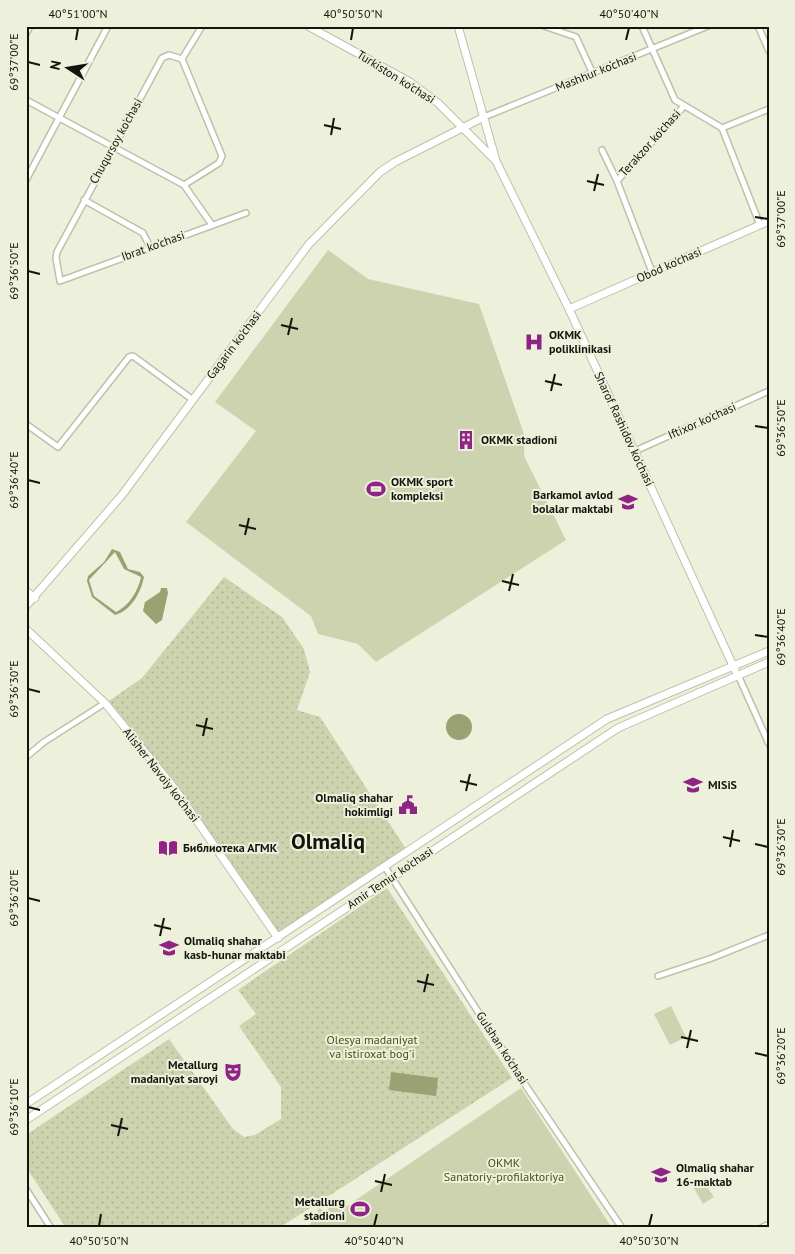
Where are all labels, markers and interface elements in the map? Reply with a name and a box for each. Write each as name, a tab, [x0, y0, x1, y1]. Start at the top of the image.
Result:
text: 40°51'00"N	[48, 6, 108, 21]
text: 40°50'50"N	[323, 6, 383, 21]
text: 40°50'40"N	[599, 6, 659, 21]
text: 69°37'00"E	[6, 33, 21, 91]
north arrow	[42, 42, 92, 92]
street label: Turkiston ko'chasi	[355, 47, 438, 107]
street label: Mashhur ko‘chasi	[553, 48, 639, 95]
text: N	[46, 59, 65, 72]
street label: Chuqursoy ko'chasi	[86, 95, 145, 186]
street label: Terakzor ko'chasi	[616, 106, 684, 179]
text: 69°37'00"E	[773, 190, 788, 248]
street label: Ibrat ko'chasi	[119, 227, 187, 264]
text: 69°36'50"E	[6, 242, 21, 300]
street label: Obod ko'chasi	[634, 244, 704, 286]
street label: Gagarin ko'chasi	[203, 308, 264, 382]
place label: OKMK poliklinikasi	[549, 327, 611, 356]
hospital icon: OKMK poliklinikasi	[523, 331, 545, 353]
street label: Sharof Rashidov ko'chasi	[591, 369, 658, 488]
street label: Iftixor ko'chasi	[665, 399, 738, 442]
text: 69°36'50"E	[773, 399, 788, 457]
building icon: OKMK stadioni	[455, 429, 477, 451]
place label: OKMK stadioni	[481, 432, 557, 447]
text: 69°36'40"E	[6, 451, 21, 509]
place label: OKMK sport kompleksi	[391, 474, 454, 503]
sports icon: OKMK sport kompleksi	[365, 478, 387, 500]
place label: Barkamol avlod bolalar maktabi	[533, 487, 613, 516]
school or university icon: Barkamol avlod bolalar maktabi	[617, 491, 639, 513]
text: 69°36'40"E	[773, 608, 788, 666]
text: 69°36'30"E	[6, 660, 21, 718]
street label: Alisher Navoiy ko'chasi	[120, 725, 203, 825]
school or university icon: MISiS	[682, 774, 704, 796]
place label: MISiS	[708, 777, 737, 792]
place label: Olmaliq shahar hokimligi	[315, 790, 394, 819]
public building icon: Olmaliq shahar hokimligi	[397, 794, 419, 816]
text: 69°36'30"E	[773, 818, 788, 876]
district label: Olmaliq	[291, 827, 365, 855]
library icon: Библиотека АГМК	[157, 837, 179, 859]
place label: Библиотека АГМК	[183, 840, 278, 855]
street label: Amir Temur ko'chasi	[344, 843, 436, 912]
text: 69°36'20"E	[6, 869, 21, 927]
place label: Olmaliq shahar kasb-hunar maktabi	[184, 933, 286, 962]
school or university icon: Olmaliq shahar kasb-hunar maktabi	[158, 937, 180, 959]
street label: Gulshan ko'chasi	[473, 1009, 531, 1087]
text: 69°36'20"E	[773, 1027, 788, 1085]
park label: Olesya madaniyat va istiroxat bog'i	[326, 1032, 418, 1061]
place label: Metallurg madaniyat saroyi	[131, 1057, 218, 1086]
theatre icon: Metallurg madaniyat saroyi	[222, 1061, 244, 1083]
text: 69°36'10"E	[6, 1078, 21, 1136]
park label: OKMK Sanatoriy-profilaktoriya	[444, 1155, 564, 1184]
place label: Olmaliq shahar 16-maktab	[676, 1160, 754, 1189]
school or university icon: Olmaliq shahar 16-maktab	[650, 1164, 672, 1186]
place label: Metallurg stadioni	[295, 1194, 345, 1223]
sports icon: Metallurg stadioni	[349, 1198, 371, 1220]
text: 40°50'50"N	[69, 1233, 129, 1248]
text: 40°50'40"N	[344, 1233, 404, 1248]
text: 40°50'30"N	[619, 1233, 679, 1248]

